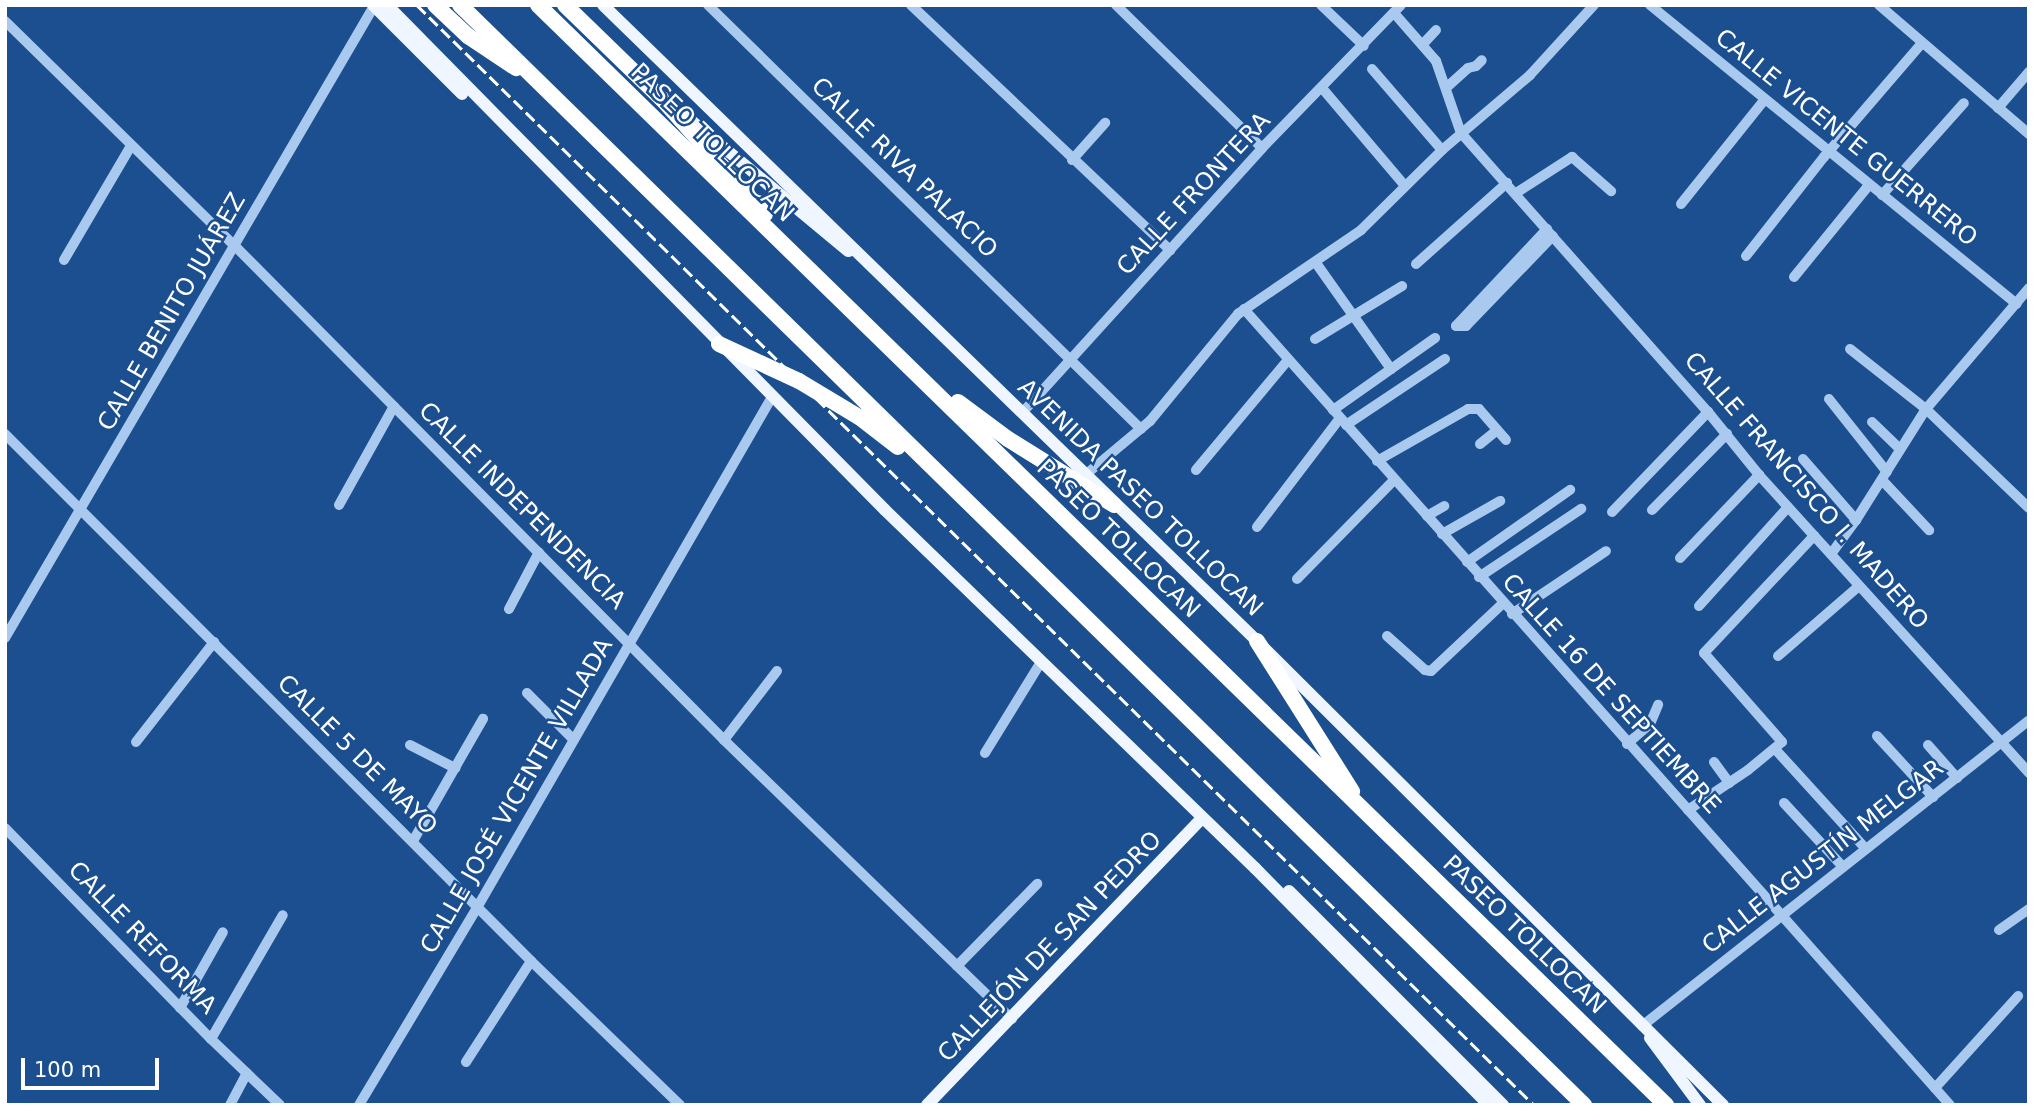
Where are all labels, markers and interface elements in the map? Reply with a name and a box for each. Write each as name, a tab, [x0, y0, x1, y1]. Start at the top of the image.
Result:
street label: CALLE VICENTE GUERRERO	[1709, 23, 1983, 253]
street label: PASEO TOLLOCAN	[624, 58, 800, 228]
street label: CALLE RIVA PALACIO	[805, 72, 1003, 264]
street label: CALLE FRONTERA	[1111, 107, 1277, 281]
street label: CALLE BENITO JUÁREZ	[92, 188, 252, 436]
street label: CALLE FRANCISCO I. MADERO	[1678, 347, 1934, 635]
street label: AVENIDA PASEO TOLLOCAN	[1012, 373, 1268, 623]
street label: CALLE INDEPENDENCIA	[413, 397, 631, 615]
street label: PASEO TOLLOCAN	[1030, 454, 1206, 624]
street label: CALLE 16 DE SEPTIEMBRE	[1496, 568, 1726, 820]
street label: CALLE JOSÉ VICENTE VILLADA	[415, 633, 619, 959]
street label: CALLE 5 DE MAYO	[271, 669, 443, 841]
street label: CALLE AGUSTÍN MELGAR	[1697, 754, 1949, 960]
street label: CALLEJÓN DE SAN PEDRO	[932, 826, 1168, 1068]
street label: PASEO TOLLOCAN	[1436, 850, 1612, 1020]
street label: CALLE REFORMA	[62, 856, 222, 1020]
scale bar	[24, 1044, 163, 1088]
text: 100 m	[34, 1058, 101, 1082]

